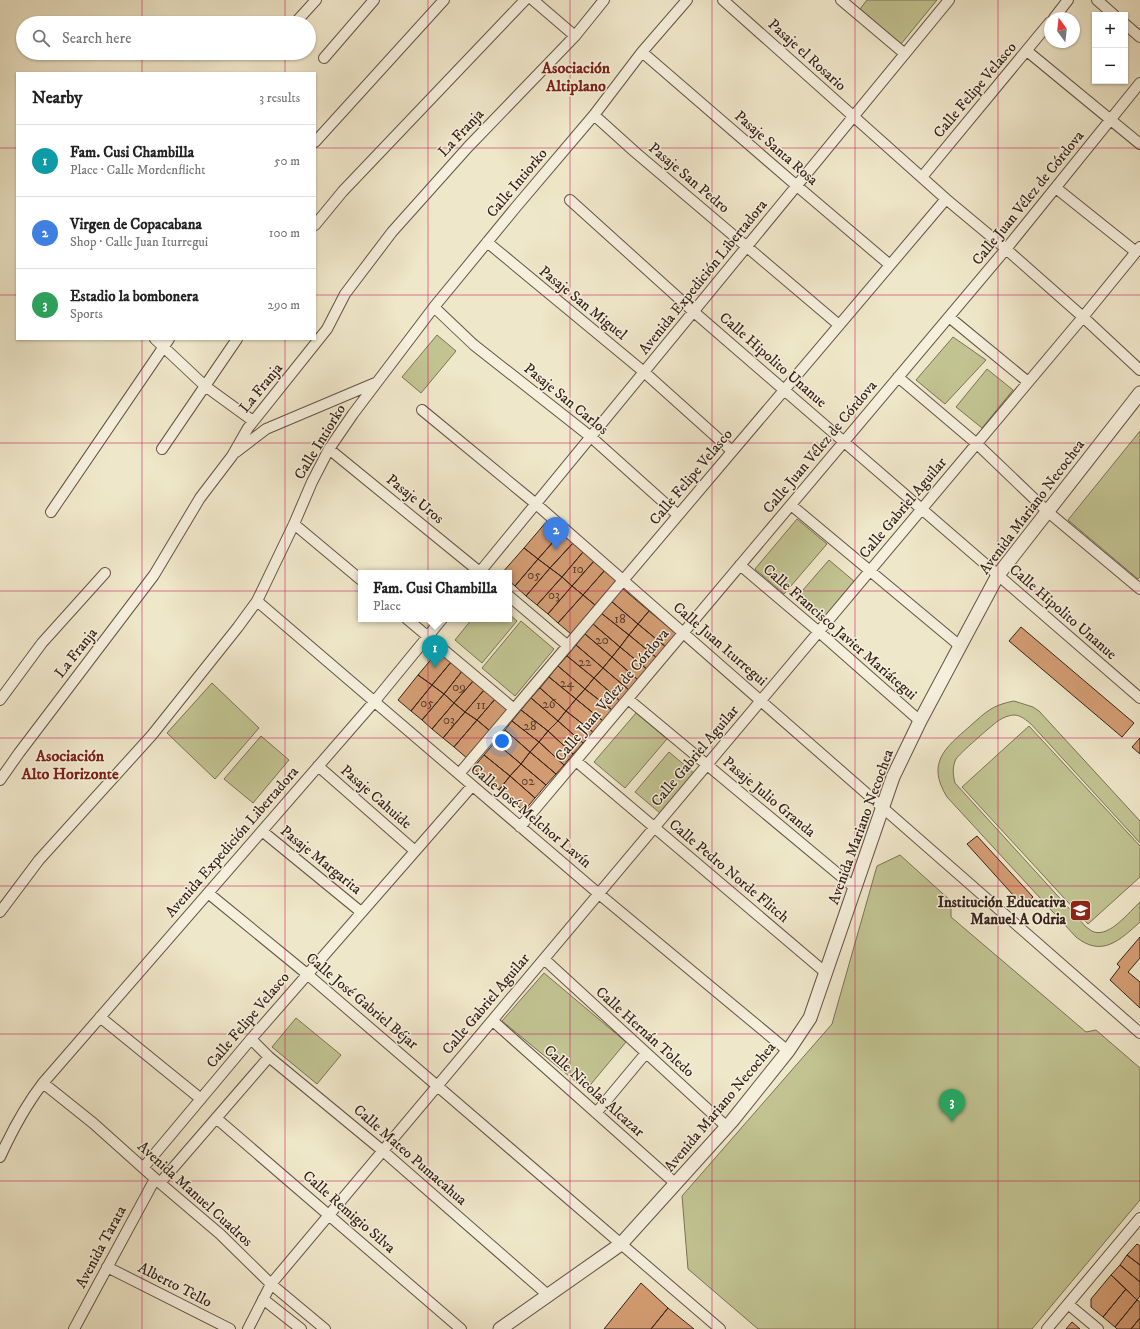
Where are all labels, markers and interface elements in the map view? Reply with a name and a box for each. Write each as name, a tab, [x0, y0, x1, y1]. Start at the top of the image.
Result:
north arrow	[1044, 12, 1080, 48]
map controls	[1092, 12, 1128, 84]
button: +	[1092, 12, 1128, 48]
street label: Pasaje el Rosario	[764, 15, 850, 95]
search box	[16, 16, 316, 60]
icon: search	[30, 27, 52, 49]
text: Search here	[62, 29, 131, 48]
street label: Calle Felipe Velasco	[929, 38, 1021, 142]
button: −	[1092, 48, 1128, 84]
district label: Asociación Altiplano	[541, 58, 611, 96]
text: Nearby	[32, 87, 82, 109]
text: 3 results	[259, 90, 300, 106]
street label: La Franja	[434, 105, 488, 161]
street label: Pasaje Santa Rosa	[730, 107, 822, 190]
street label: Calle Juan Vélez de Córdova	[968, 126, 1089, 269]
street label: Pasaje San Pedro	[645, 139, 733, 217]
text: Fam. Cusi Chambilla	[70, 143, 194, 162]
street label: Calle Intiorko	[483, 144, 551, 222]
text: 1	[43, 153, 47, 169]
text: 50 m	[274, 153, 300, 169]
text: Place · Calle Mordenflicht	[70, 162, 205, 178]
street label: Avenida Expedición Libertadora	[635, 195, 772, 358]
text: Virgen de Copacabana	[70, 215, 202, 234]
text: 2	[42, 225, 48, 241]
text: 100 m	[269, 225, 300, 241]
text: Shop · Calle Juan Iturregui	[70, 234, 208, 250]
street label: Pasaje San Miguel	[535, 262, 631, 345]
text: Estadio la bombonera	[70, 287, 199, 306]
text: 3	[43, 297, 47, 313]
text: 290 m	[268, 297, 300, 313]
text: Sports	[70, 306, 103, 322]
street label: Calle Hipolito Unanue	[715, 308, 831, 412]
street label: La Franja	[235, 359, 287, 417]
street label: Pasaje San Carlos	[520, 359, 612, 439]
street label: Calle Juan Vélez de Córdova	[759, 376, 882, 517]
street label: Calle Intiorko	[290, 401, 350, 483]
street label: Calle Felipe Velasco	[645, 425, 737, 529]
street label: Avenida Mariano Necochea	[975, 435, 1089, 578]
street label: Calle Gabriel Aguilar	[855, 453, 951, 563]
street label: Pasaje Uros	[382, 470, 448, 528]
pin: 2	[543, 517, 569, 550]
street label: Calle Francisco Javier Mariátegui	[759, 560, 921, 704]
street label: Calle Hipolito Unanue	[1005, 560, 1121, 664]
house number: 10	[572, 561, 584, 577]
house number: 05	[527, 567, 541, 583]
popup	[358, 570, 512, 622]
text: Fam. Cusi Chambilla	[373, 579, 497, 598]
house number: 03	[548, 587, 560, 603]
text: Place	[373, 598, 401, 614]
street label: Calle Juan Iturregui	[669, 598, 771, 690]
house number: 18	[614, 611, 626, 627]
street label: La Franja	[50, 624, 102, 682]
street label: Calle Juan Vélez de Córdova	[551, 624, 674, 765]
house number: 20	[595, 632, 609, 648]
pin: 1	[422, 635, 448, 668]
house number: 22	[579, 654, 592, 670]
house number: 24	[560, 675, 574, 691]
house number: 09	[452, 679, 466, 695]
house number: 05	[420, 695, 434, 711]
house number: 26	[542, 696, 557, 712]
house number: 11	[476, 697, 486, 713]
street label: Calle Gabriel Aguilar	[647, 701, 743, 811]
house number: 03	[443, 712, 455, 728]
house number: 28	[524, 718, 536, 734]
your location	[492, 731, 512, 751]
district label: Asociación Alto Horizonte	[21, 746, 119, 784]
street label: Avenida Mariano Necochea	[824, 746, 898, 907]
street label: Pasaje Julio Granda	[719, 753, 820, 842]
street label: Calle José Melchor Lavín	[467, 760, 595, 872]
street label: Pasaje Cahuide	[336, 761, 416, 833]
street label: Avenida Expedición Libertadora	[161, 762, 303, 921]
house number: 02	[521, 773, 535, 789]
street label: Calle Pedro Norde Flitch	[665, 815, 793, 927]
street label: Pasaje Margarita	[276, 821, 366, 899]
place label: Institución Educativa Manuel A Odria	[938, 893, 1067, 929]
school or university icon: Institución Educativa Manuel A Odria	[1068, 898, 1094, 924]
street label: Calle José Gabriel Béjar	[302, 949, 422, 1054]
street label: Calle Gabriel Aguilar	[438, 949, 534, 1059]
street label: Calle Felipe Velasco	[202, 968, 294, 1072]
street label: Calle Hernán Toledo	[592, 983, 698, 1081]
street label: Avenida Mariano Necochea	[660, 1038, 780, 1176]
street label: Calle Nicolas Alcazar	[540, 1041, 648, 1141]
pin: 3	[939, 1089, 965, 1122]
street label: Calle Mateo Pumacahua	[349, 1101, 471, 1210]
street label: Avenida Manuel Cuadros	[133, 1137, 257, 1251]
street label: Calle Remigio Silva	[299, 1167, 400, 1258]
street label: Avenida Tarata	[71, 1202, 131, 1291]
street label: Alberto Tello	[135, 1258, 215, 1312]

